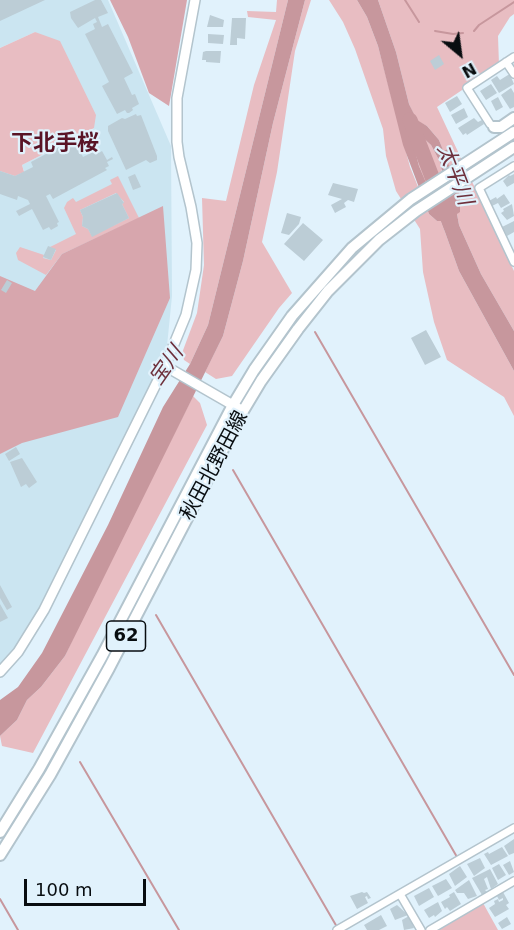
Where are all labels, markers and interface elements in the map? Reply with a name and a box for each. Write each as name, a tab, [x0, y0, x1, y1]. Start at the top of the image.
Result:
north arrow	[430, 24, 490, 84]
text: N	[459, 59, 479, 82]
district label: 下北手桜	[11, 131, 99, 157]
water label: 太平川	[431, 141, 477, 209]
water label: 宝川	[145, 342, 189, 390]
street label: 秋田北野田線	[176, 407, 254, 525]
road number: 62	[106, 621, 146, 651]
scale bar	[27, 867, 148, 905]
text: 100 m	[35, 879, 93, 900]

